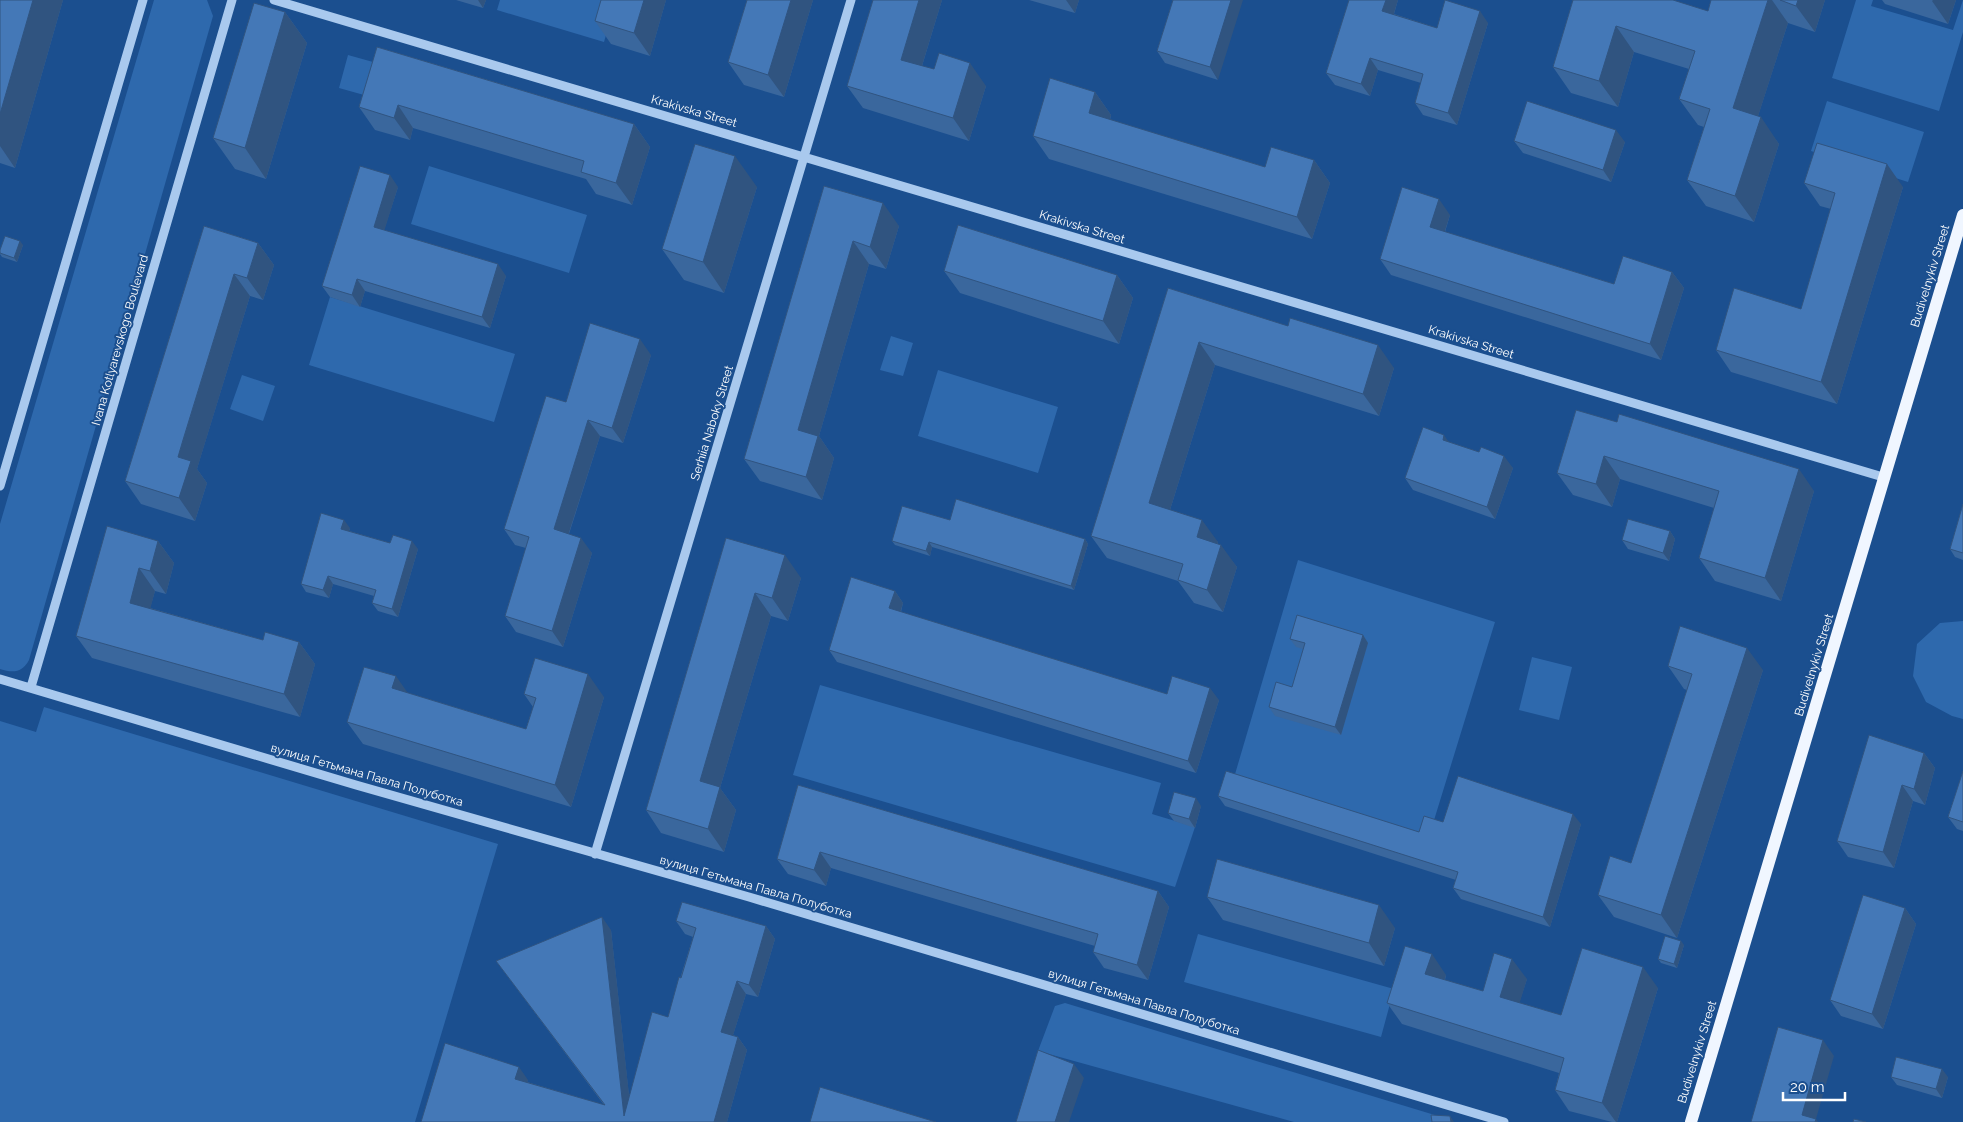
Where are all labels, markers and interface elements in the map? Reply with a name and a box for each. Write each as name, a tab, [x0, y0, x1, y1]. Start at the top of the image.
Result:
street label: Krakivska Street	[649, 92, 739, 130]
street label: Krakivska Street	[1038, 207, 1126, 247]
street label: Budivelnykiv Street	[1908, 223, 1952, 329]
street label: Ivana Kotlyarevskogo Boulevard	[89, 253, 151, 427]
street label: Krakivska Street	[1427, 322, 1515, 362]
street label: Serhiia Naboky Street	[688, 364, 736, 482]
street label: Budivelnykiv Street	[1792, 612, 1836, 718]
street label: вулиця Гетьмана Павла Полуботка	[269, 741, 465, 809]
street label: вулиця Гетьмана Павла Полуботка	[658, 853, 854, 921]
street label: вулиця Гетьмана Павла Полуботка	[1047, 966, 1241, 1038]
street label: Budivelnykiv Street	[1675, 999, 1719, 1105]
scale bar	[1783, 1070, 1846, 1102]
text: 20 m	[1790, 1078, 1825, 1096]

